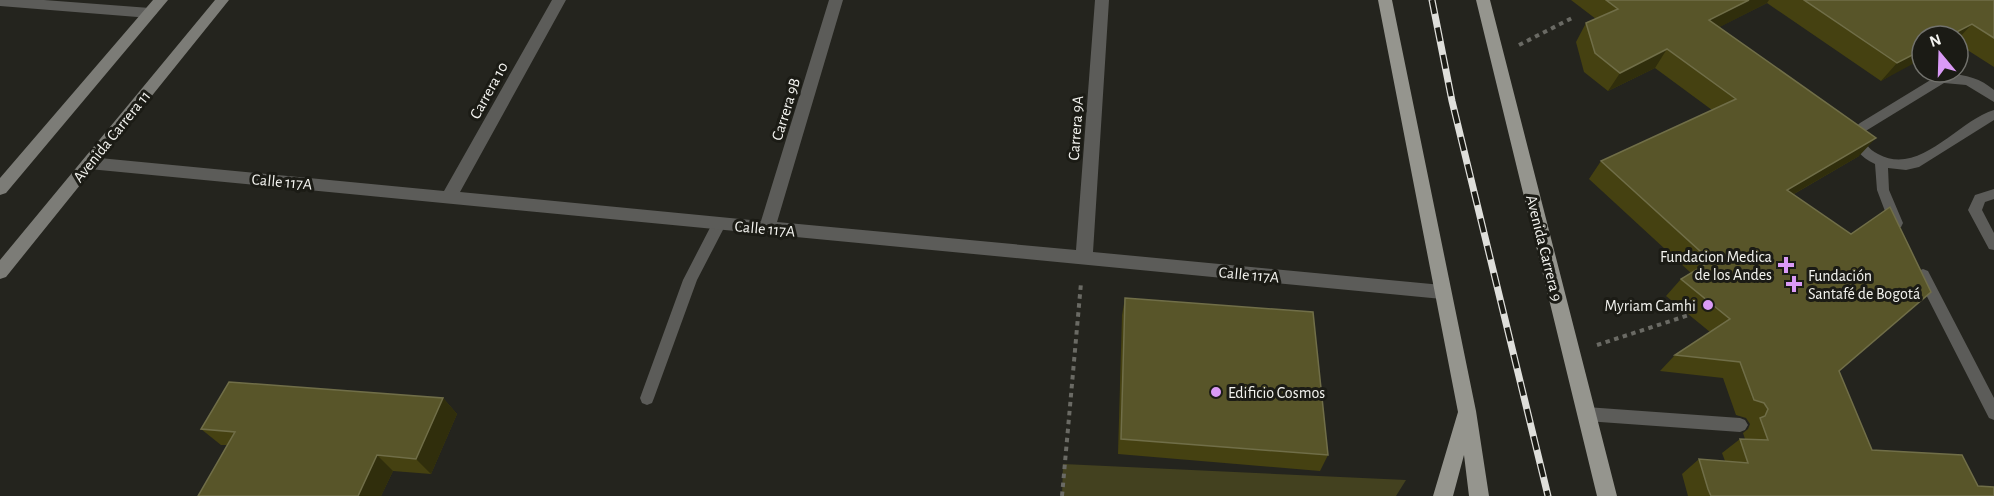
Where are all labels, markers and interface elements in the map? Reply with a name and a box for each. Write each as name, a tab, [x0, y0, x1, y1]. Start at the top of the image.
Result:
north arrow	[1910, 24, 1970, 84]
text: N	[1928, 31, 1943, 50]
street label: Carrera 10	[467, 59, 511, 122]
street label: Carrera 9B	[769, 76, 803, 142]
street label: Avenida Carrera 11	[70, 88, 153, 185]
street label: Carrera 9A	[1066, 95, 1086, 161]
street label: Calle 117A	[251, 171, 313, 193]
street label: Avenida Carrera 9	[1523, 193, 1565, 303]
street label: Calle 117A	[734, 218, 796, 240]
place label: Fundacion Medica de los Andes	[1660, 249, 1772, 283]
marker: Fundacion Medica de los Andes	[1777, 256, 1795, 274]
street label: Calle 117A	[1218, 264, 1280, 286]
place label: Fundación Santafé de Bogotá	[1808, 268, 1920, 302]
marker: Fundación Santafé de Bogotá	[1785, 275, 1803, 293]
place label: Myriam Camhi	[1605, 298, 1696, 315]
marker: Myriam Camhi	[1701, 298, 1715, 312]
marker: Edificio Cosmos	[1209, 385, 1223, 399]
place label: Edificio Cosmos	[1228, 385, 1325, 401]

